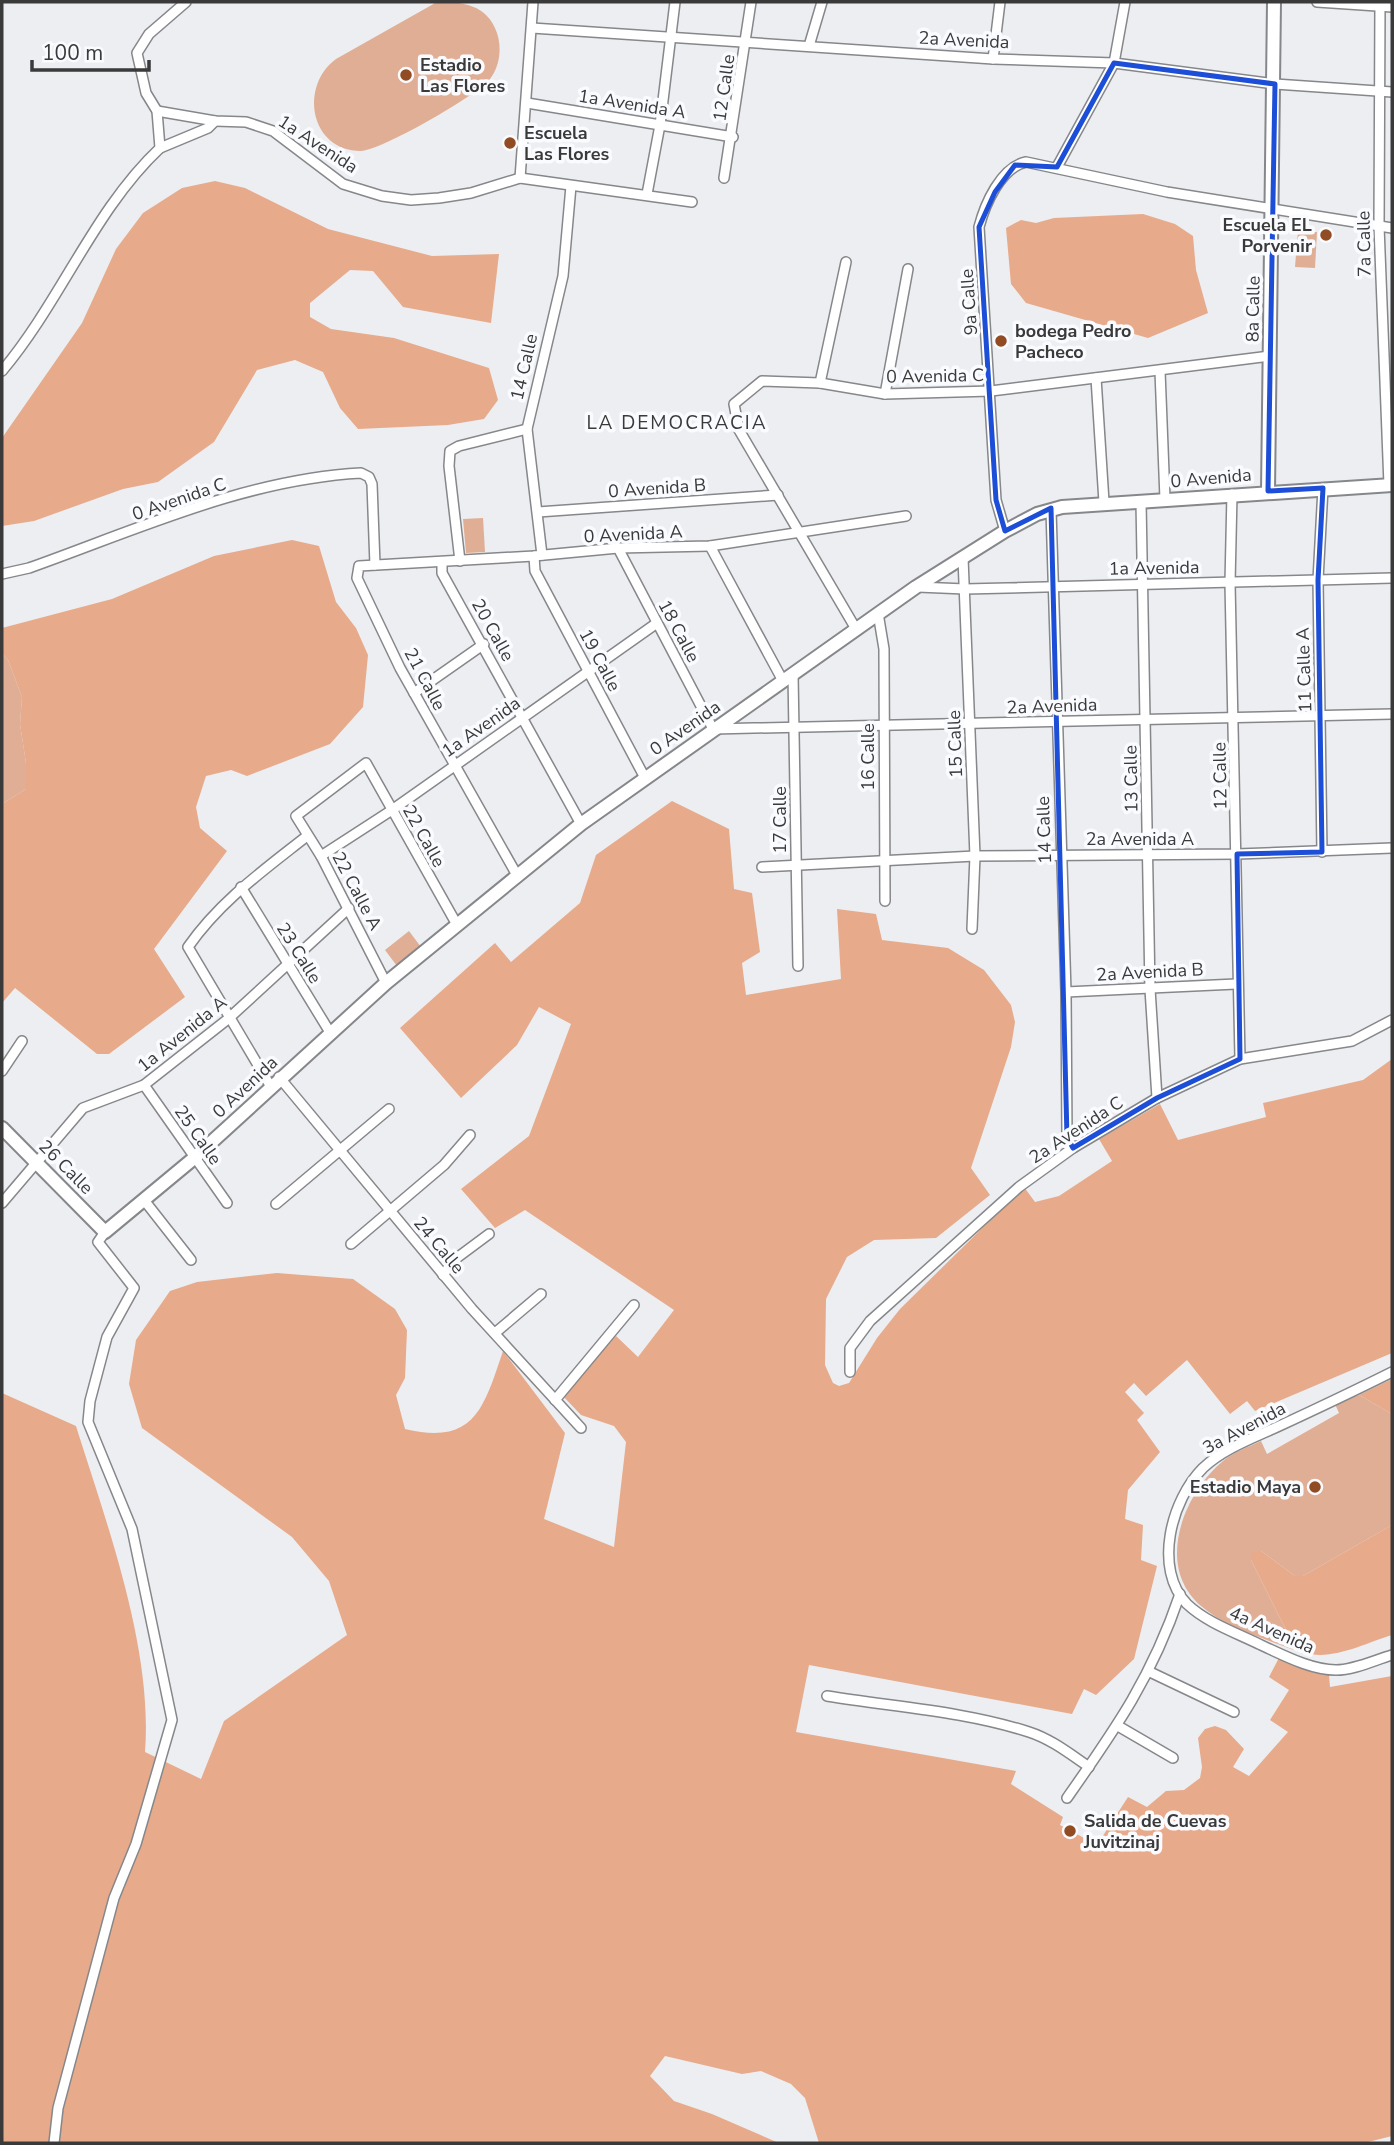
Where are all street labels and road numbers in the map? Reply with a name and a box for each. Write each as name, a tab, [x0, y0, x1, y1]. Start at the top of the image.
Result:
street label: 2a Avenida	[918, 26, 1010, 54]
street label: 12 Calle	[707, 53, 741, 123]
street label: 1a Avenida A	[577, 84, 687, 124]
street label: 1a Avenida	[273, 109, 363, 179]
street label: 7a Calle	[1351, 211, 1377, 277]
street label: 9a Calle	[955, 268, 983, 336]
street label: 8a Calle	[1240, 276, 1266, 342]
street label: 14 Calle	[505, 331, 543, 403]
street label: 0 Avenida C	[886, 363, 984, 389]
street label: 0 Avenida	[1169, 463, 1253, 493]
street label: 0 Avenida C	[129, 472, 229, 526]
street label: 0 Avenida B	[607, 473, 707, 503]
street label: 0 Avenida A	[583, 519, 683, 549]
street label: 1a Avenida	[1108, 555, 1200, 581]
street label: 20 Calle	[466, 595, 520, 665]
street label: 18 Calle	[653, 595, 705, 667]
street label: 19 Calle	[574, 624, 626, 696]
street label: 11 Calle A	[1291, 627, 1317, 713]
street label: 21 Calle	[399, 643, 451, 715]
street label: 1a Avenida	[437, 691, 525, 763]
street label: 2a Avenida	[1006, 692, 1098, 720]
street label: 0 Avenida	[645, 695, 725, 761]
street label: 15 Calle	[942, 710, 968, 778]
street label: 16 Calle	[856, 723, 880, 791]
street label: 12 Calle	[1207, 742, 1233, 810]
street label: 13 Calle	[1118, 745, 1144, 813]
street label: 17 Calle	[768, 786, 792, 854]
street label: 14 Calle	[1031, 796, 1057, 864]
street label: 22 Calle	[397, 801, 451, 871]
street label: 2a Avenida A	[1086, 827, 1194, 851]
street label: 22 Calle A	[326, 848, 388, 934]
street label: 23 Calle	[271, 918, 327, 988]
street label: 2a Avenida B	[1096, 957, 1204, 987]
street label: 1a Avenida A	[132, 991, 232, 1077]
street label: 0 Avenida	[207, 1051, 283, 1123]
street label: 2a Avenida C	[1024, 1091, 1128, 1169]
street label: 25 Calle	[169, 1100, 227, 1170]
street label: 26 Calle	[34, 1135, 98, 1199]
street label: 24 Calle	[408, 1211, 470, 1279]
street label: 3a Avenida	[1198, 1396, 1290, 1460]
street label: 4a Avenida	[1226, 1601, 1318, 1659]

